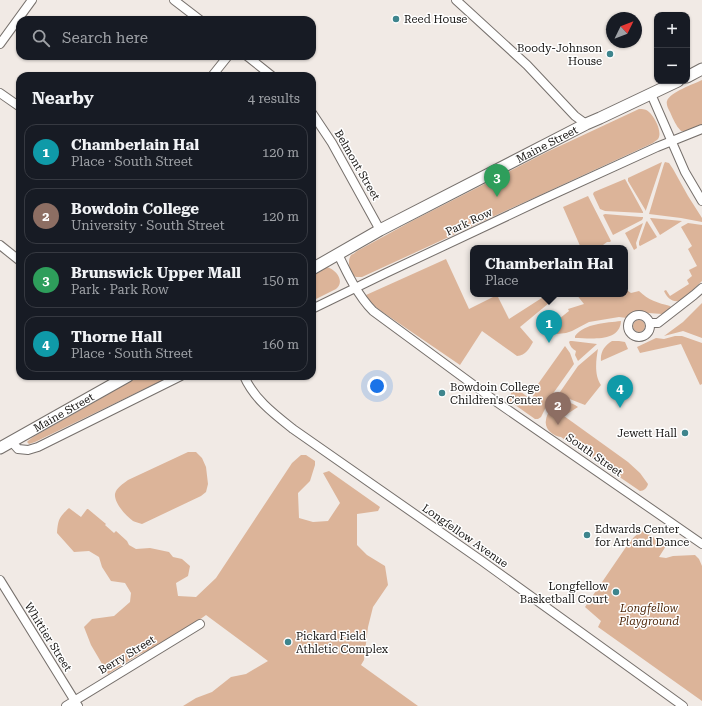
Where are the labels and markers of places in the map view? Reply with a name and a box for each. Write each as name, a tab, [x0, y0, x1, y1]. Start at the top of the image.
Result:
place label: Reed House	[404, 13, 467, 26]
marker: Reed House	[391, 14, 401, 24]
place label: Boody-Johnson House	[517, 42, 602, 68]
marker: Boody-Johnson House	[605, 49, 615, 59]
pin: 3	[484, 164, 510, 197]
pin: 1	[536, 310, 562, 343]
pin: 4	[607, 375, 633, 408]
place label: Bowdoin College Children's Center	[450, 381, 542, 407]
marker: Bowdoin College Children's Center	[437, 388, 447, 398]
pin: 2	[545, 392, 571, 425]
place label: Jewett Hall	[617, 427, 678, 440]
marker: Jewett Hall	[680, 428, 690, 438]
place label: Edwards Center for Art and Dance	[595, 523, 689, 549]
marker: Edwards Center for Art and Dance	[582, 530, 592, 540]
place label: Longfellow Basketball Court	[520, 580, 609, 606]
marker: Longfellow Basketball Court	[611, 587, 621, 597]
place label: Pickard Field Athletic Complex	[296, 630, 389, 656]
marker: Pickard Field Athletic Complex	[283, 637, 293, 647]

